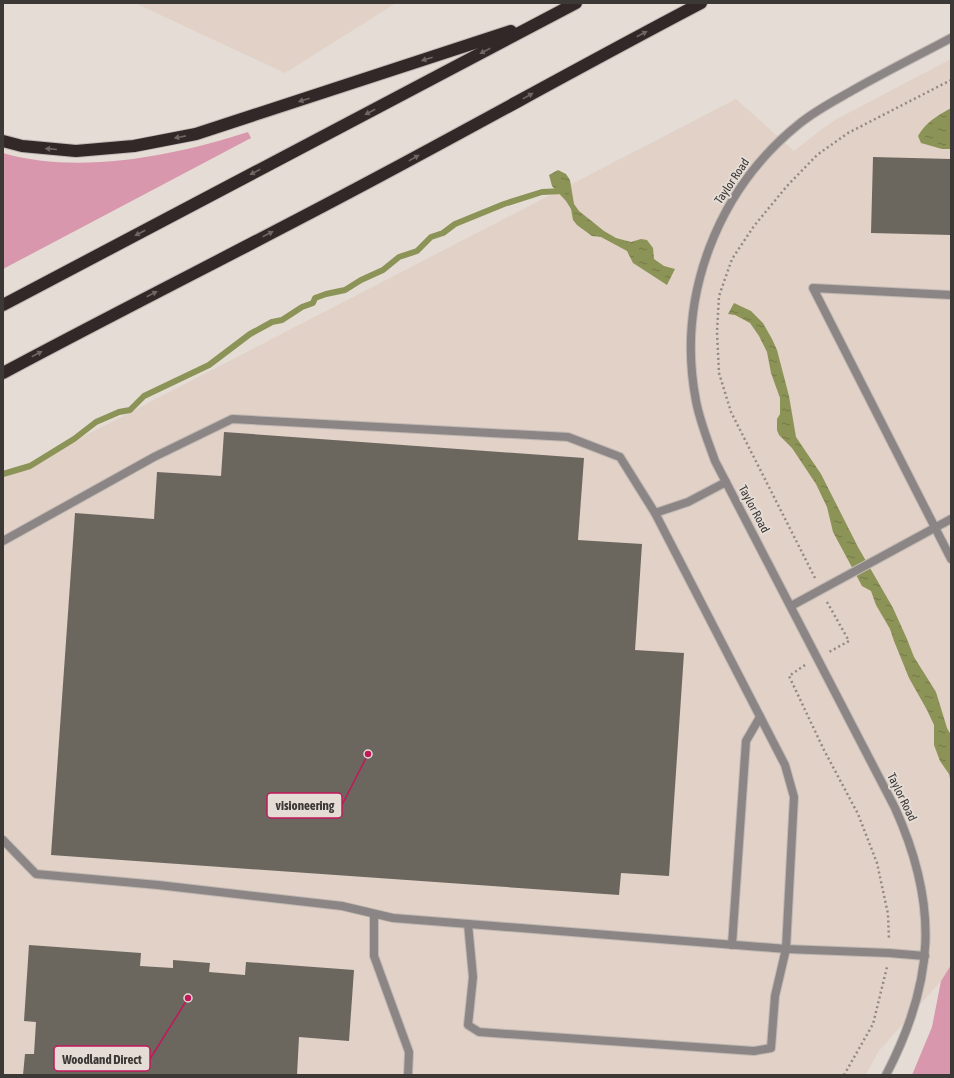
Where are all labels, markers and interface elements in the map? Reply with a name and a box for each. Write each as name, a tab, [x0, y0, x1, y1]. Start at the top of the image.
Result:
one-way arrow	[636, 31, 648, 37]
one-way arrow	[479, 48, 490, 54]
one-way arrow	[421, 56, 433, 62]
one-way arrow	[522, 92, 534, 99]
one-way arrow	[297, 97, 309, 103]
one-way arrow	[364, 108, 375, 115]
one-way arrow	[173, 135, 186, 141]
one-way arrow	[45, 146, 57, 153]
one-way arrow	[408, 155, 420, 161]
street label: Taylor Road	[712, 156, 752, 206]
one-way arrow	[249, 169, 260, 176]
one-way arrow	[134, 230, 145, 236]
one-way arrow	[262, 231, 274, 237]
one-way arrow	[147, 291, 158, 297]
one-way arrow	[32, 351, 43, 358]
street label: Taylor Road	[736, 483, 772, 535]
street label: Taylor Road	[884, 771, 920, 823]
callout: visioneering	[267, 793, 342, 818]
text: visioneering	[276, 798, 335, 813]
callout: Woodland Direct	[54, 1046, 150, 1071]
text: Woodland Direct	[61, 1052, 142, 1067]

